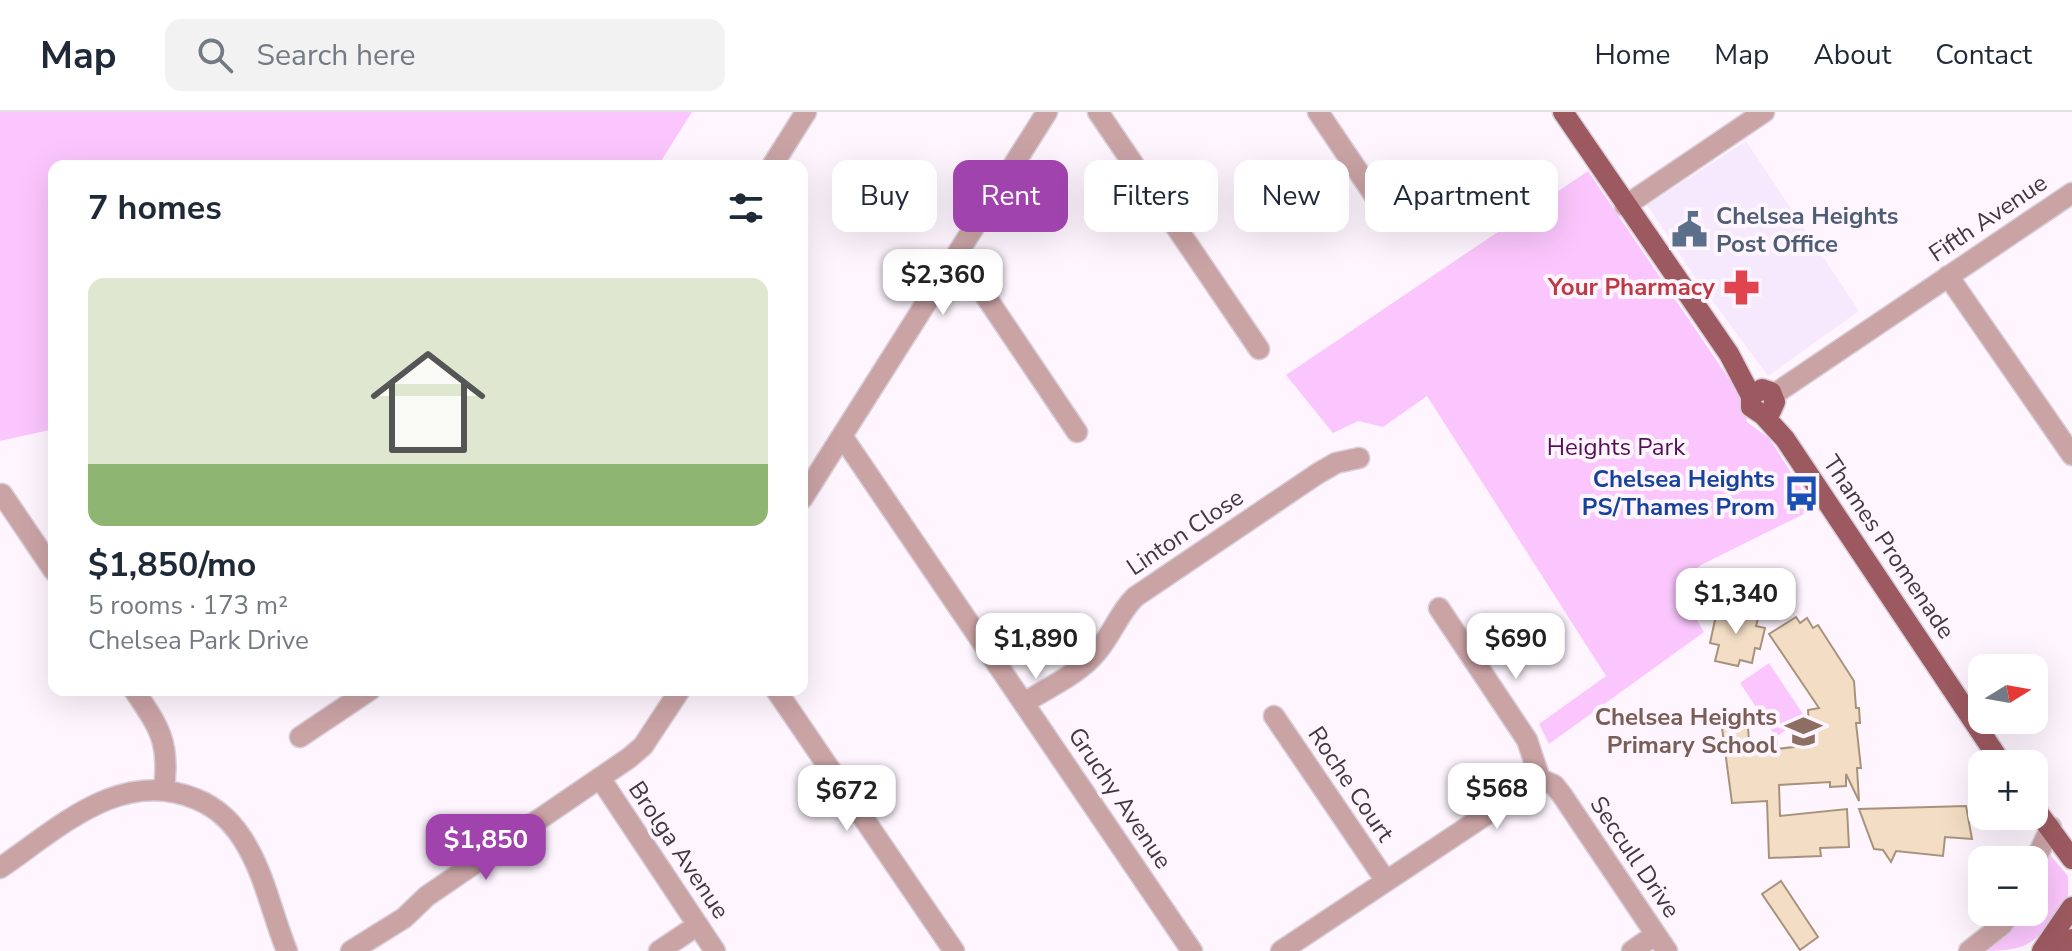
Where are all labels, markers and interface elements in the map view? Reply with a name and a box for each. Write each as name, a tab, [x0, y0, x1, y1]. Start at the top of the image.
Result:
search box	[165, 19, 725, 91]
text: Map	[40, 30, 117, 81]
icon: search	[193, 33, 237, 77]
text: Search here	[257, 35, 416, 76]
text: Home	[1595, 36, 1670, 74]
text: Map	[1714, 36, 1769, 74]
text: About	[1813, 36, 1891, 74]
text: Contact	[1935, 36, 2032, 74]
chip: Buy	[832, 160, 937, 232]
chip: Rent	[953, 160, 1068, 232]
chip: Filters	[1084, 160, 1218, 232]
chip: New	[1234, 160, 1349, 232]
chip: Apartment	[1365, 160, 1558, 232]
street label: Fifth Avenue	[1923, 167, 2053, 269]
text: 7 homes	[88, 185, 222, 231]
icon: filters	[724, 186, 768, 230]
place label: Chelsea Heights Post Office	[1716, 200, 1898, 260]
public building icon: Chelsea Heights Post Office	[1671, 211, 1709, 249]
pin: $2,360	[878, 249, 1008, 317]
text: $2,360	[901, 257, 985, 292]
pharmacy icon: Your Pharmacy	[1722, 268, 1760, 306]
place label: Your Pharmacy	[1547, 271, 1715, 303]
icon: home	[356, 330, 500, 474]
park label: Heights Park	[1547, 431, 1686, 463]
street label: Thames Promenade	[1816, 449, 1962, 645]
place label: Chelsea Heights PS/Thames Prom	[1582, 463, 1775, 523]
bus stop icon: Chelsea Heights PS/Thames Prom	[1782, 474, 1820, 512]
street label: Linton Close	[1120, 481, 1250, 583]
text: $1,850/mo	[88, 542, 256, 588]
pin: $1,340	[1671, 568, 1801, 636]
text: $1,340	[1694, 576, 1778, 611]
text: 5 rooms · 173 m²	[88, 588, 288, 623]
pin: $1,890	[971, 613, 1101, 681]
pin: $690	[1469, 613, 1563, 681]
text: $1,890	[994, 621, 1078, 656]
text: $690	[1485, 621, 1547, 656]
text: Chelsea Park Drive	[88, 623, 309, 658]
north arrow	[1968, 654, 2048, 734]
map controls	[1968, 654, 2048, 926]
place label: Chelsea Heights Primary School	[1595, 701, 1777, 761]
school or university icon: Chelsea Heights Primary School	[1784, 712, 1822, 750]
street label: Roche Court	[1301, 720, 1402, 848]
street label: Gruchy Avenue	[1061, 721, 1179, 875]
button: +	[1968, 750, 2048, 830]
pin: $568	[1450, 763, 1544, 831]
pin: $672	[800, 765, 894, 833]
text: $568	[1466, 771, 1528, 806]
text: $672	[816, 773, 878, 808]
street label: Brolga Avenue	[621, 775, 737, 925]
street label: Seccull Drive	[1583, 790, 1687, 924]
pin: $1,850	[421, 814, 551, 882]
text: $1,850	[444, 822, 528, 857]
button: −	[1968, 846, 2048, 926]

